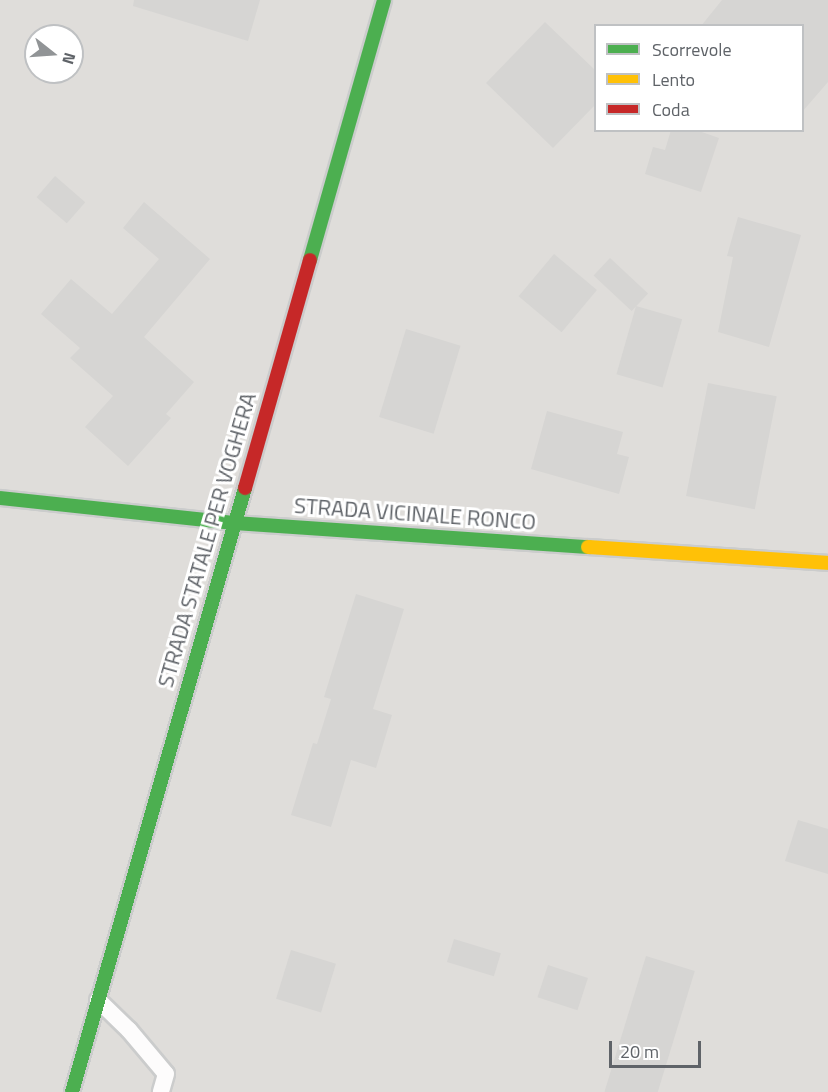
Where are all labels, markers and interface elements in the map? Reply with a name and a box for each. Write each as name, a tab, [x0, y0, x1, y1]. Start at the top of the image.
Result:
north arrow	[24, 24, 84, 84]
legend	[594, 24, 804, 132]
text: Scorrevole	[652, 36, 731, 63]
text: N	[56, 50, 82, 67]
text: Lento	[652, 66, 695, 93]
text: Coda	[652, 96, 690, 123]
street label: STRADA STATALE PER VOGHERA	[152, 390, 262, 690]
street label: STRADA VICINALE RONCO	[293, 492, 537, 536]
scale bar	[612, 1029, 704, 1067]
text: 20 m	[620, 1038, 659, 1065]

